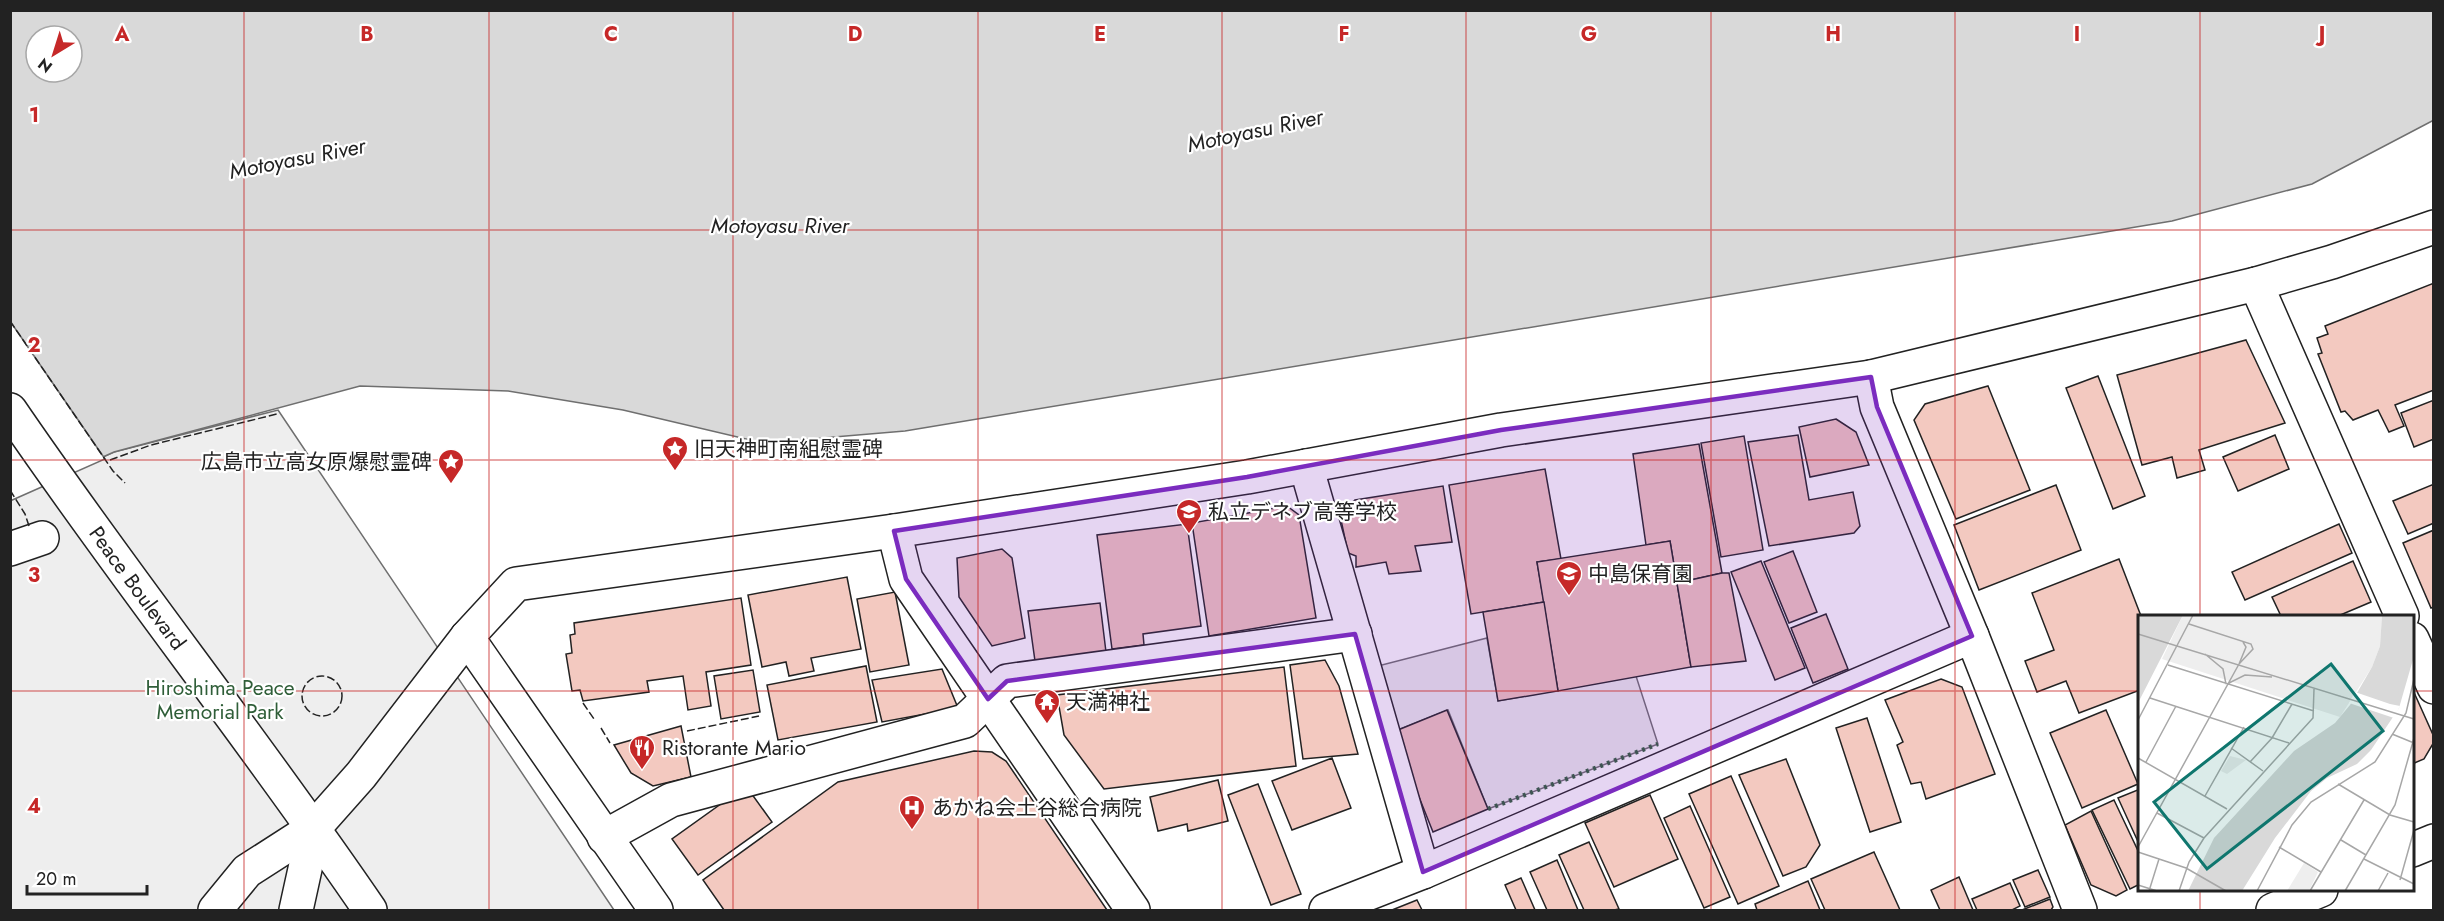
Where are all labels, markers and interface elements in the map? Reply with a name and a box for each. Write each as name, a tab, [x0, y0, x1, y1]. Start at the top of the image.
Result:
text: A	[114, 20, 130, 49]
text: B	[360, 20, 374, 49]
text: C	[604, 20, 618, 49]
text: D	[848, 20, 862, 49]
text: E	[1094, 20, 1106, 49]
text: F	[1338, 20, 1350, 49]
text: G	[1581, 20, 1597, 49]
text: H	[1825, 20, 1841, 49]
text: I	[2074, 20, 2080, 49]
text: J	[2315, 20, 2325, 49]
north arrow	[24, 24, 84, 84]
text: N	[33, 52, 57, 78]
water label: Motoyasu River	[1184, 100, 1328, 160]
text: 1	[29, 101, 39, 130]
water label: Motoyasu River	[226, 129, 370, 187]
water label: Motoyasu River	[711, 209, 851, 241]
text: 2	[27, 331, 41, 360]
place icon: 旧天神町南組慰霊碑	[660, 434, 690, 472]
place label: 旧天神町南組慰霊碑	[694, 434, 883, 464]
place label: 広島市立高女原爆慰霊碑	[201, 447, 432, 477]
place icon: 広島市立高女原爆慰霊碑	[436, 447, 466, 485]
school or university icon: 私立デネブ高等学校	[1174, 497, 1204, 535]
place label: 私立デネブ高等学校	[1208, 497, 1397, 527]
street label: Peace Boulevard	[82, 520, 193, 656]
school or university icon: 中島保育園	[1554, 559, 1584, 597]
place label: 中島保育園	[1588, 559, 1693, 589]
text: 3	[28, 561, 40, 590]
inset map	[2138, 615, 2414, 891]
park label: Hiroshima Peace Memorial Park	[145, 673, 295, 727]
temple icon: 天満神社	[1032, 687, 1062, 725]
place label: 天満神社	[1066, 687, 1150, 717]
restaurant icon: Ristorante Mario	[627, 733, 657, 771]
place label: Ristorante Mario	[662, 733, 806, 763]
text: 4	[27, 792, 41, 821]
hospital icon: あかね会土谷総合病院	[897, 793, 927, 831]
place label: あかね会土谷総合病院	[932, 793, 1142, 823]
scale bar	[27, 858, 147, 896]
text: 20 m	[36, 866, 76, 892]

